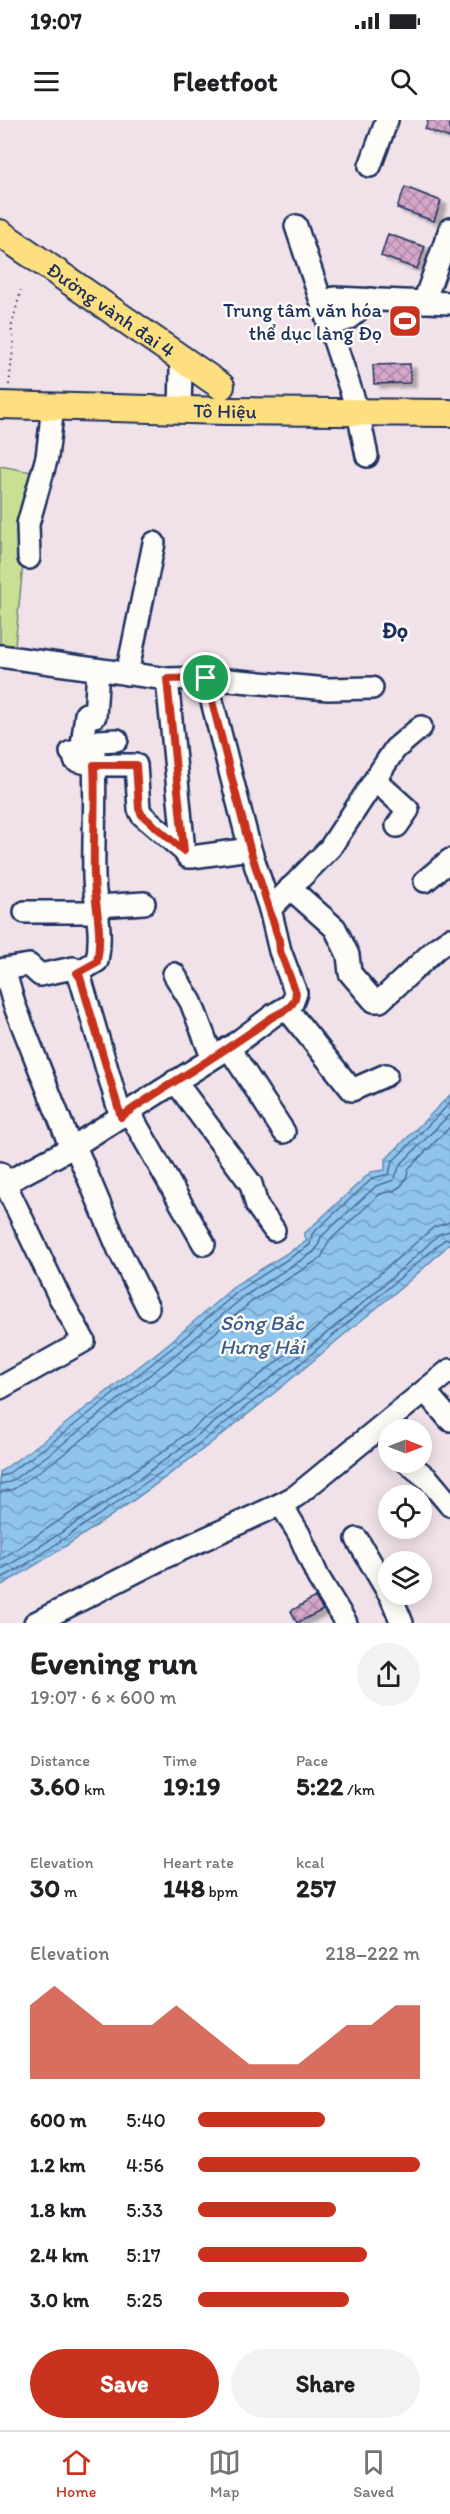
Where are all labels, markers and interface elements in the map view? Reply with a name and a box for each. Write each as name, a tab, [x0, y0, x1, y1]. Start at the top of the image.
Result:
text: 19:07	[30, 8, 82, 35]
icon: menu	[30, 65, 63, 98]
text: Fleetfoot	[172, 65, 278, 98]
icon: search	[387, 65, 420, 98]
street label: Đường vành đai 4	[42, 257, 180, 363]
place label: Trung tâm văn hóa thể dục làng Đọ	[223, 298, 383, 345]
sports icon: Trung tâm văn hóa thể dục làng Đọ	[387, 303, 423, 339]
street label: Tô Hiệu	[193, 398, 257, 423]
district label: Đọ	[382, 617, 408, 644]
pin	[180, 652, 231, 703]
icon: arrive	[189, 661, 222, 694]
water label: Sông Bắc Hưng Hải	[219, 1310, 307, 1359]
north arrow	[378, 1419, 432, 1473]
map controls	[378, 1419, 432, 1605]
button: locate	[378, 1485, 432, 1539]
button: layers	[378, 1551, 432, 1605]
text: Evening run	[30, 1643, 197, 1682]
button: share	[357, 1643, 420, 1706]
text: 19:07 · 6 × 600 m	[30, 1685, 177, 1709]
text: Distance	[30, 1751, 90, 1770]
text: Time	[163, 1751, 197, 1770]
text: Pace	[296, 1751, 328, 1770]
text: 3.60	[30, 1770, 80, 1802]
text: 19:19	[163, 1770, 221, 1802]
text: 5:22	[296, 1770, 343, 1802]
text: km	[80, 1780, 105, 1799]
text: /km	[343, 1780, 375, 1799]
text: Elevation	[30, 1853, 94, 1872]
text: Heart rate	[163, 1853, 234, 1872]
text: kcal	[296, 1853, 324, 1872]
text: 30	[30, 1872, 60, 1904]
text: 148	[163, 1872, 205, 1904]
text: 257	[296, 1872, 336, 1904]
text: m	[60, 1882, 77, 1901]
text: bpm	[205, 1882, 238, 1901]
text: Elevation	[30, 1941, 109, 1965]
text: 218–222 m	[325, 1941, 420, 1965]
text: 600 m	[30, 2108, 87, 2132]
text: 5:40	[126, 2108, 166, 2132]
text: 1.2 km	[30, 2153, 86, 2177]
text: 4:56	[126, 2153, 164, 2177]
text: 1.8 km	[30, 2198, 86, 2222]
text: 5:33	[126, 2198, 163, 2222]
text: 2.4 km	[30, 2243, 88, 2267]
text: 5:17	[126, 2243, 161, 2267]
text: 3.0 km	[30, 2288, 89, 2312]
text: 5:25	[126, 2288, 162, 2312]
button: Save	[30, 2349, 219, 2418]
button: Share	[231, 2349, 420, 2418]
tab: Home	[56, 2446, 96, 2501]
tab: Map	[208, 2446, 241, 2501]
tab: Saved	[353, 2446, 394, 2501]

